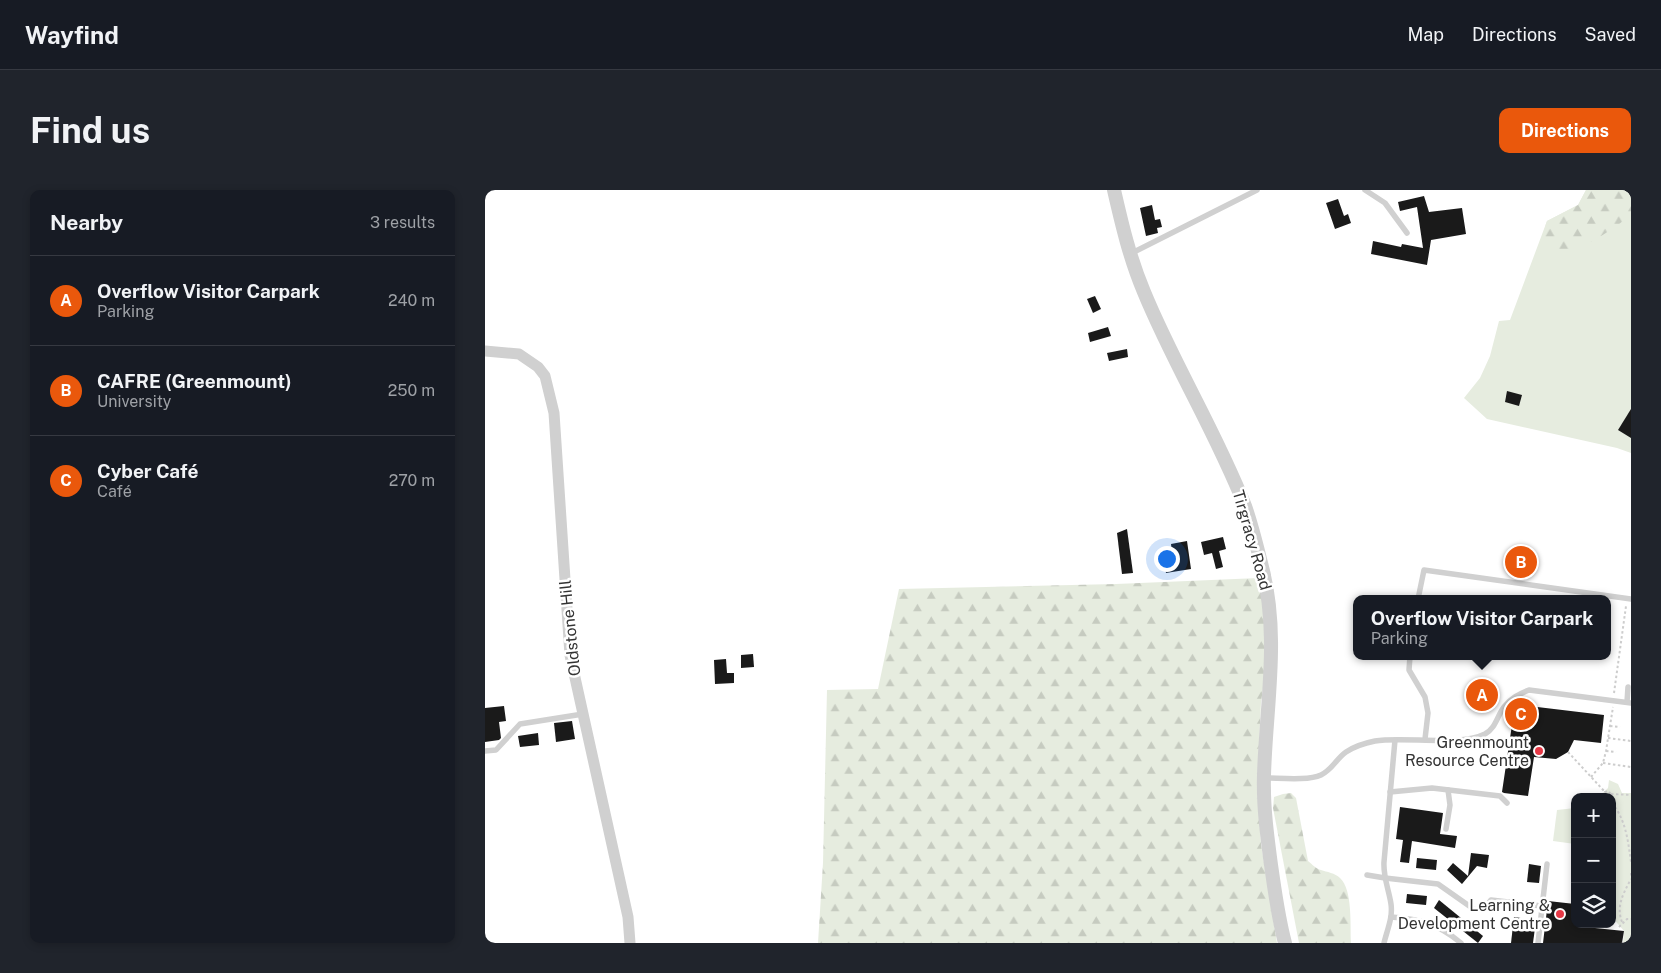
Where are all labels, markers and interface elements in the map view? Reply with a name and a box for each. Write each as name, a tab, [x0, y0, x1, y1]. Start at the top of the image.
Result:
text: Wayfind	[25, 21, 119, 49]
text: Map	[1407, 24, 1444, 45]
text: Directions	[1472, 24, 1557, 45]
text: Saved	[1585, 24, 1636, 45]
button: Directions	[1499, 108, 1631, 153]
text: Find us	[30, 110, 150, 151]
text: Nearby	[50, 210, 123, 235]
text: 3 results	[370, 213, 435, 232]
text: Overflow Visitor Carpark	[97, 280, 320, 302]
text: A	[60, 291, 72, 310]
text: 240 m	[388, 291, 435, 310]
text: Parking	[97, 302, 154, 321]
text: CAFRE (Greenmount)	[97, 370, 292, 392]
text: B	[61, 381, 71, 400]
text: 250 m	[388, 381, 435, 400]
text: University	[97, 392, 171, 411]
text: Cyber Café	[97, 460, 198, 482]
text: C	[60, 471, 72, 490]
text: 270 m	[389, 471, 435, 490]
text: Café	[97, 482, 132, 501]
street label: Tirgracy Road	[1229, 488, 1275, 592]
pin: B	[1505, 543, 1537, 581]
your location	[1154, 546, 1180, 572]
street label: Oldstone Hill	[555, 579, 584, 677]
popup	[1353, 595, 1611, 660]
text: Overflow Visitor Carpark	[1371, 607, 1593, 629]
text: Parking	[1371, 629, 1428, 648]
pin: A	[1466, 676, 1498, 714]
pin: C	[1505, 695, 1537, 733]
place label: Greenmount Resource Centre	[1405, 733, 1529, 770]
marker: Greenmount Resource Centre	[1533, 745, 1545, 757]
map controls	[1571, 793, 1616, 928]
button: +	[1571, 793, 1616, 838]
button: −	[1571, 838, 1616, 883]
button: layers	[1571, 883, 1616, 928]
place label: Learning & Development Centre	[1398, 896, 1550, 933]
marker: Learning & Development Centre	[1554, 908, 1566, 920]

